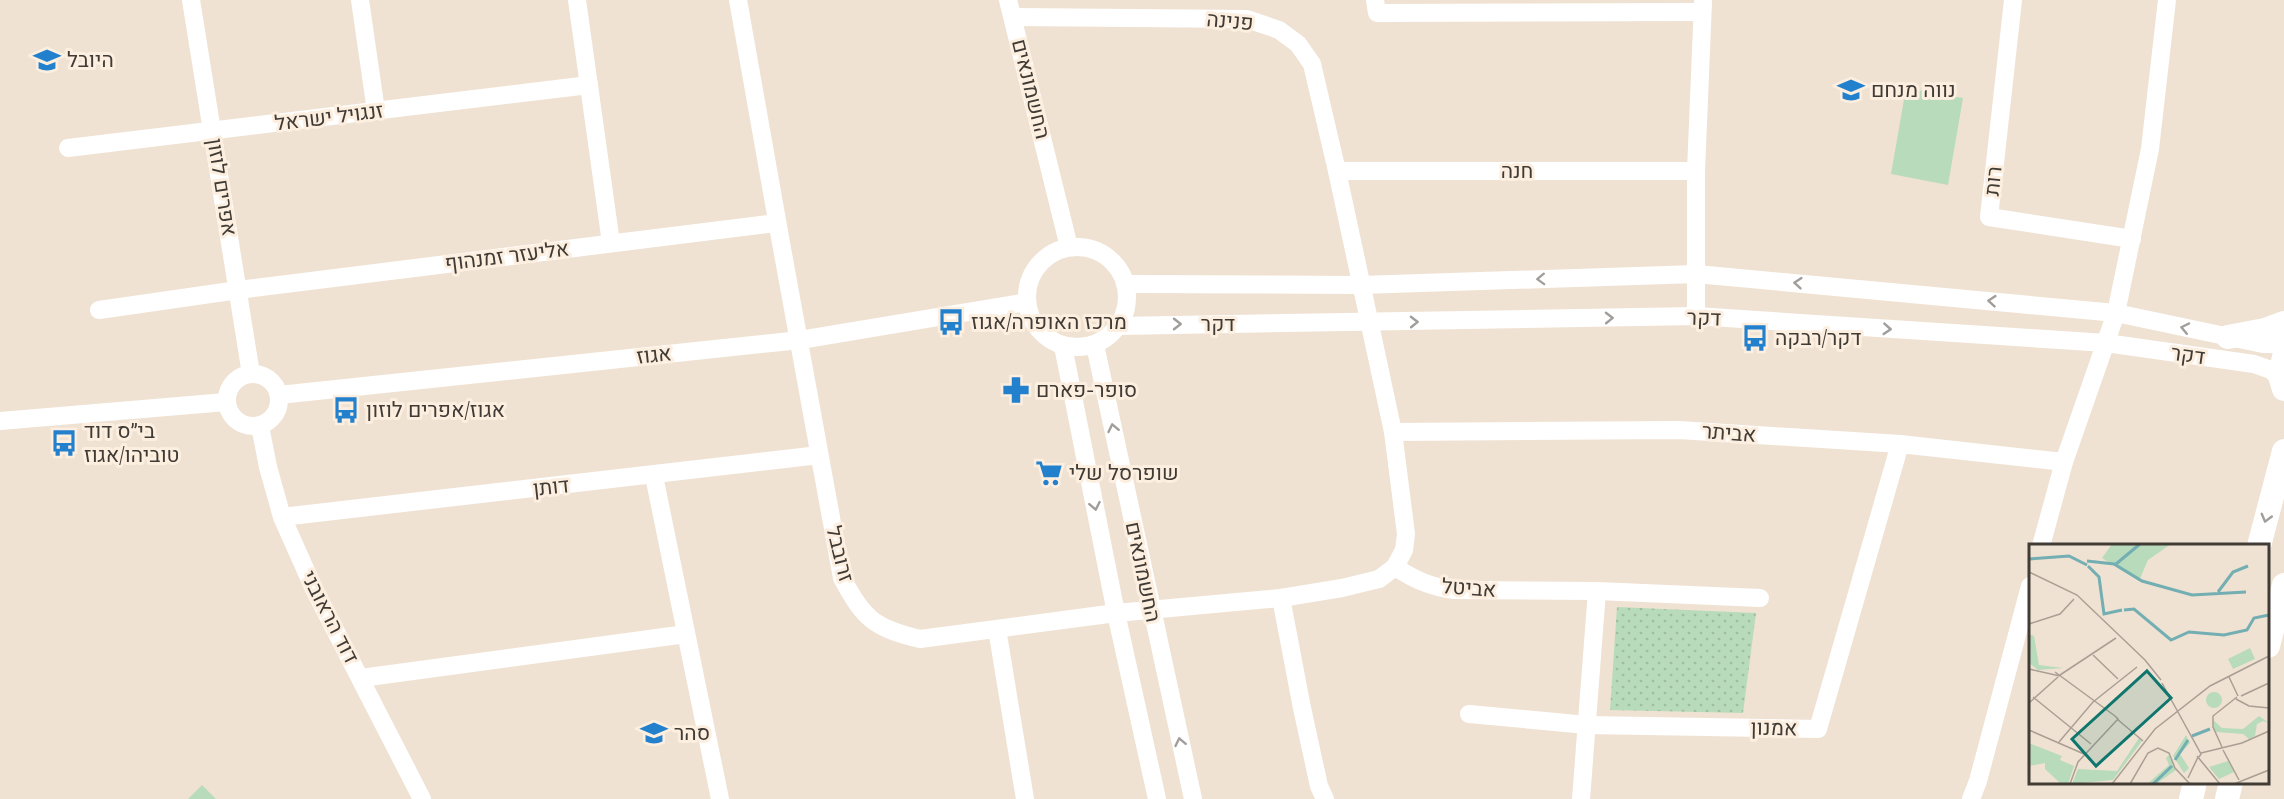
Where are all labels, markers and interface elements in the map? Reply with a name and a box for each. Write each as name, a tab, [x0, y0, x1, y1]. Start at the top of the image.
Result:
street label: פנינה	[1205, 4, 1255, 40]
street label: החשמונאים	[1002, 36, 1058, 143]
school or university icon: היובל	[32, 45, 62, 75]
place label: היובל	[67, 45, 114, 77]
school or university icon: נווה מנחם	[1836, 75, 1866, 105]
place label: נווה מנחם	[1871, 75, 1956, 107]
street label: זנגויל ישראל	[273, 95, 385, 141]
street label: אפרים לוזון	[198, 136, 245, 238]
street label: חנה	[1501, 156, 1533, 188]
street label: רות	[1977, 165, 2011, 198]
street label: אליעזר זמנהוף	[443, 233, 571, 280]
one-way arrow	[1536, 273, 1545, 285]
one-way arrow	[1794, 277, 1803, 290]
one-way arrow	[1988, 295, 1997, 308]
street label: דקר	[1686, 302, 1722, 336]
bus stop icon: מרכז האופרה/אגוז	[936, 307, 966, 337]
place label: מרכז האופרה/אגוז	[971, 307, 1127, 339]
street label: דקר	[1201, 309, 1235, 341]
one-way arrow	[1604, 312, 1613, 325]
one-way arrow	[1409, 316, 1418, 329]
one-way arrow	[1172, 318, 1181, 330]
one-way arrow	[1883, 322, 1892, 335]
one-way arrow	[2181, 322, 2191, 335]
bus stop icon: דקר/רבקה	[1740, 323, 1770, 353]
place label: דקר/רבקה	[1775, 323, 1861, 355]
street label: אגוז	[635, 338, 673, 374]
street label: דקר	[2169, 338, 2207, 374]
pharmacy icon: סופר-פארם	[1001, 375, 1031, 405]
place label: סופר-פארם	[1036, 375, 1137, 407]
bus stop icon: אגוז/אפרים לוזון	[331, 395, 361, 425]
place label: אגוז/אפרים לוזון	[366, 395, 505, 427]
place label: בי״ס דוד טוביהו/אגוז	[84, 416, 180, 472]
street label: אביתר	[1701, 416, 1757, 452]
one-way arrow	[1107, 423, 1120, 433]
bus stop icon: בי״ס דוד טוביהו/אגוז	[49, 428, 79, 458]
supermarket icon: שופרסל שלי	[1034, 458, 1064, 488]
place label: שופרסל שלי	[1069, 458, 1179, 490]
street label: דותן	[531, 470, 571, 506]
one-way arrow	[1088, 501, 1101, 511]
one-way arrow	[2261, 512, 2273, 523]
street label: החשמונאים	[1116, 519, 1168, 625]
street label: זרובבל	[817, 523, 861, 586]
inset map	[2029, 544, 2269, 784]
street label: דוד הראובני	[292, 565, 366, 670]
street label: אביטל	[1441, 571, 1497, 607]
street label: אמנון	[1750, 713, 1798, 745]
school or university icon: סהר	[639, 718, 669, 748]
place label: סהר	[674, 718, 710, 750]
one-way arrow	[1174, 737, 1187, 747]

